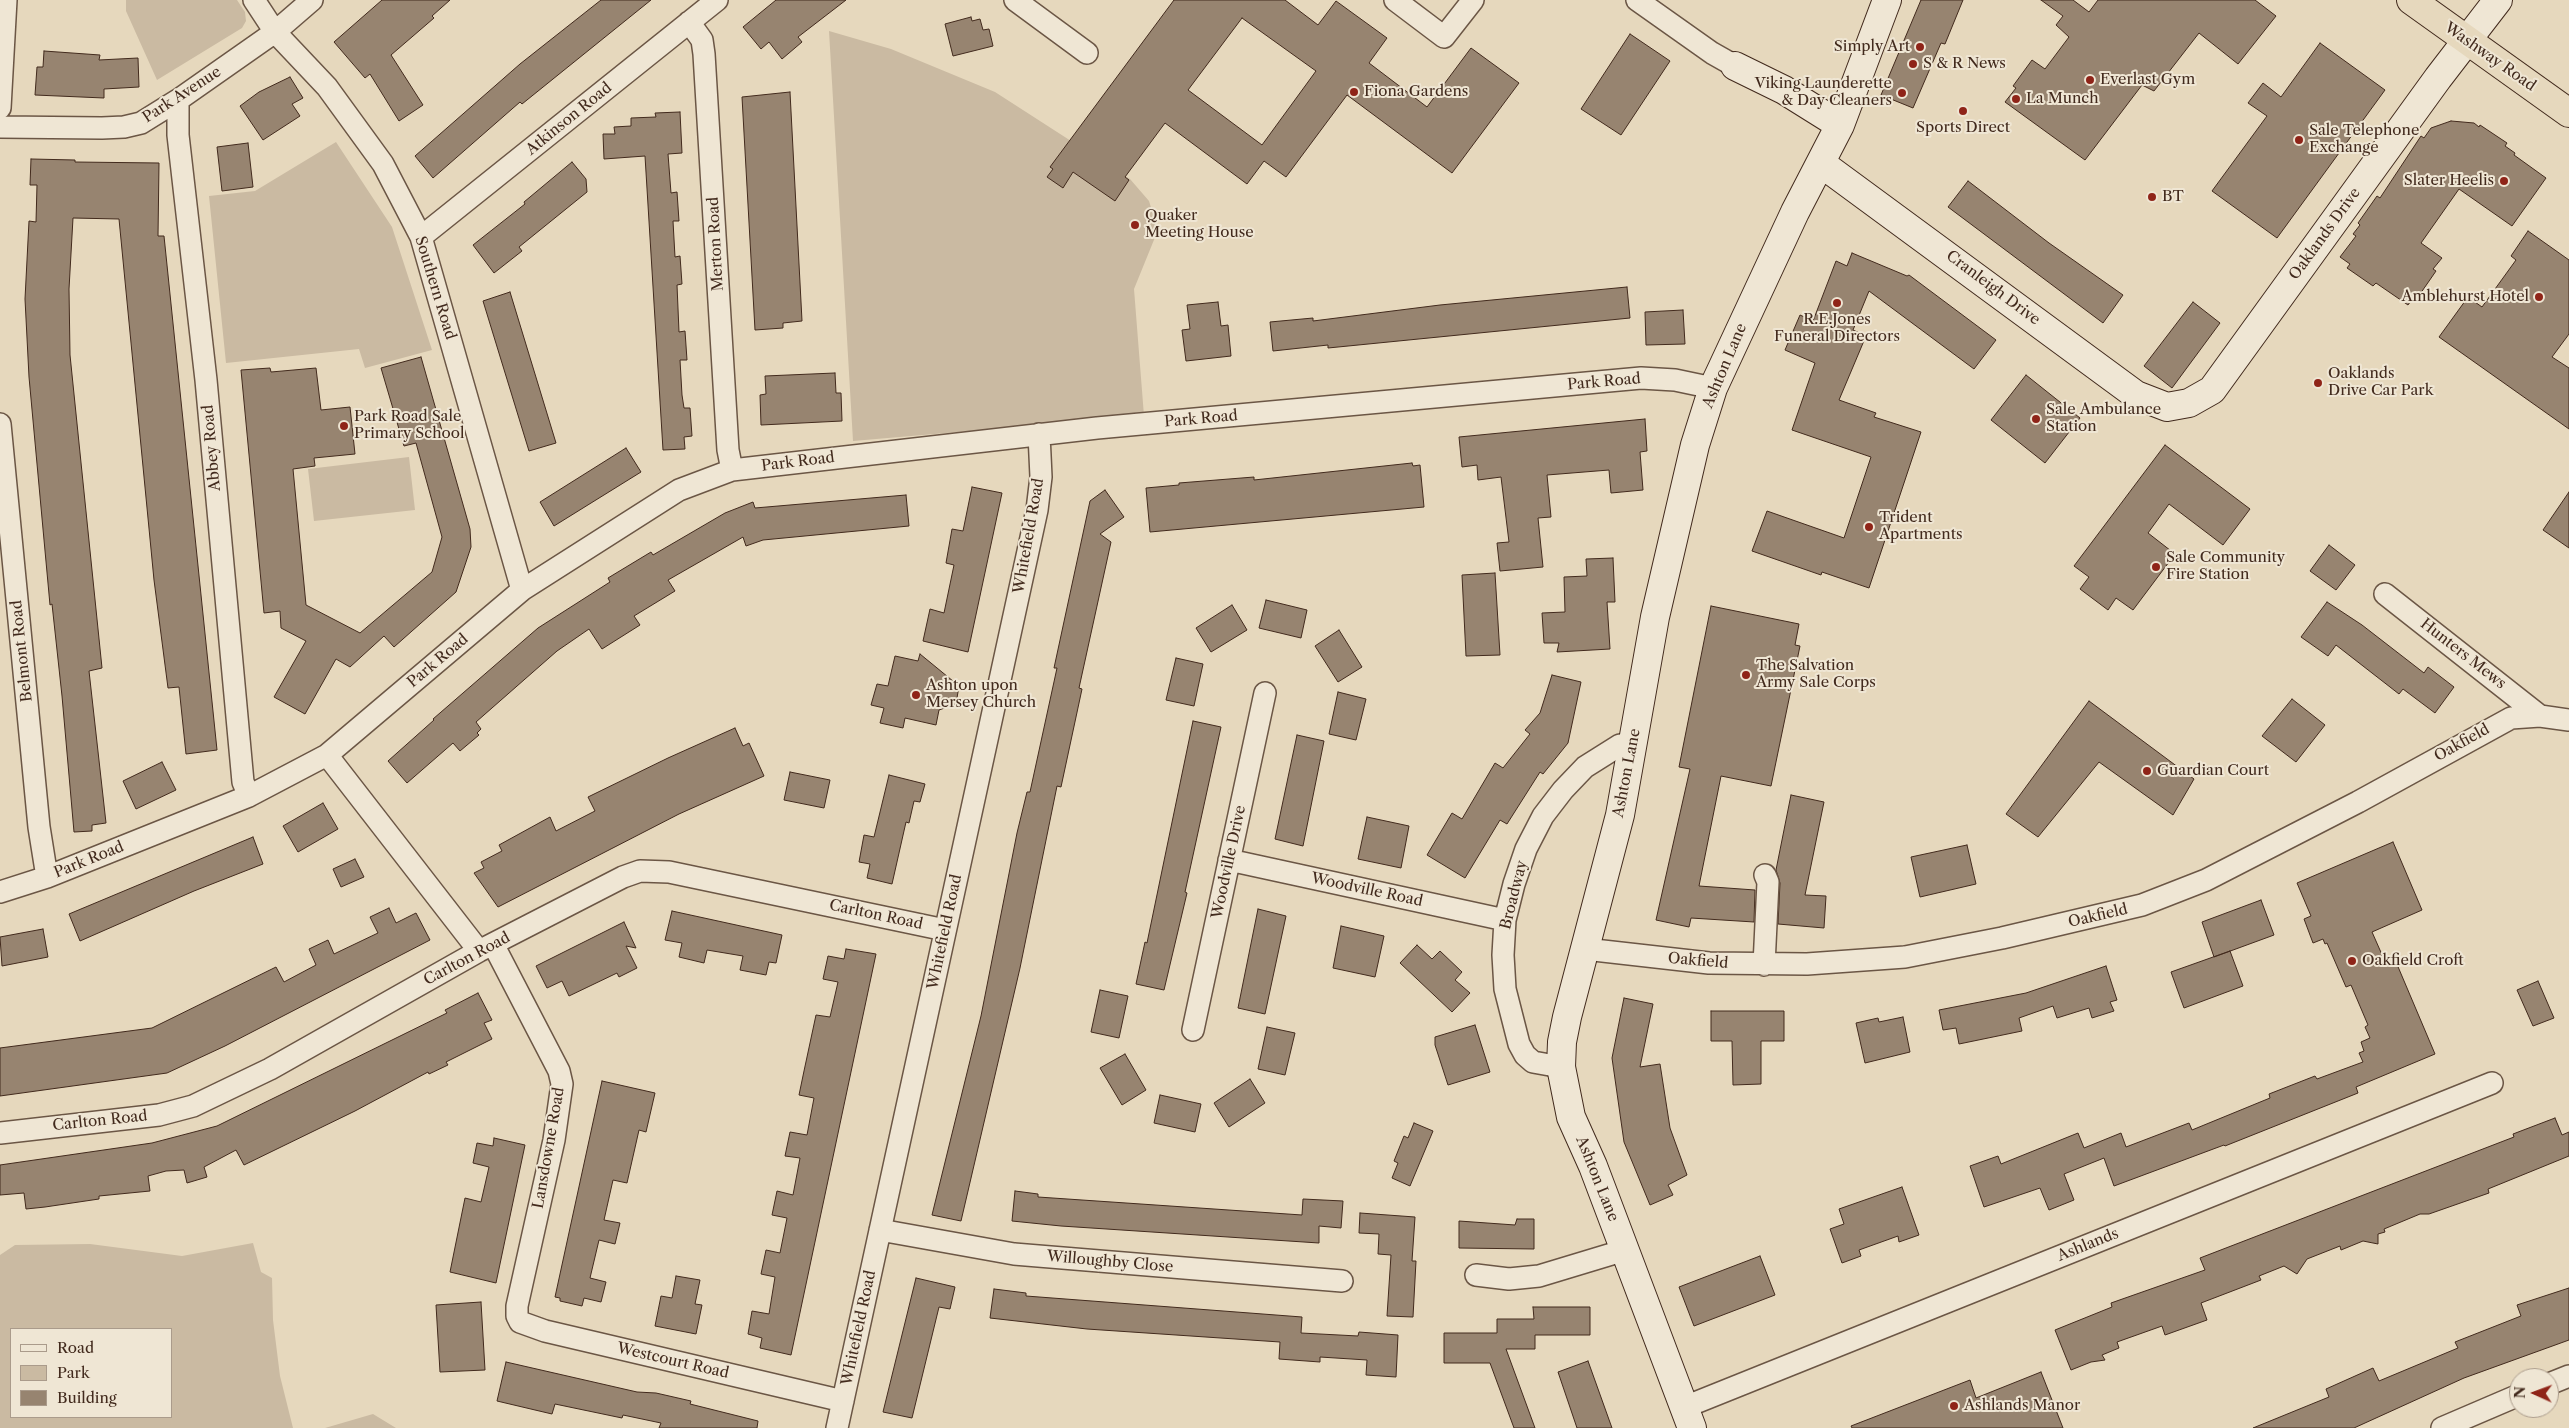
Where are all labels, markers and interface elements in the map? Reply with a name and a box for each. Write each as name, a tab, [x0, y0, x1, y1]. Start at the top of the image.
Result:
street label: Washway Road	[2441, 19, 2539, 95]
place label: Simply Art	[1834, 38, 1910, 56]
marker: Simply Art	[1914, 41, 1926, 53]
place label: S & R News	[1923, 55, 2006, 73]
marker: S & R News	[1907, 58, 1919, 70]
street label: Park Avenue	[139, 63, 225, 127]
place label: Everlast Gym	[2100, 71, 2195, 89]
marker: Everlast Gym	[2084, 74, 2096, 86]
place label: Viking Launderette & Day Cleaners	[1755, 75, 1892, 110]
street label: Atkinson Road	[523, 79, 615, 159]
place label: Fiona Gardens	[1364, 83, 1468, 101]
marker: Fiona Gardens	[1348, 86, 1360, 98]
marker: Viking Launderette & Day Cleaners	[1896, 87, 1908, 99]
place label: La Munch	[2026, 90, 2099, 108]
marker: La Munch	[2010, 93, 2022, 105]
marker: Sports Direct	[1957, 105, 1969, 117]
place label: Sports Direct	[1916, 119, 2010, 137]
place label: Sale Telephone Exchange	[2309, 122, 2419, 157]
marker: Sale Telephone Exchange	[2293, 134, 2305, 146]
place label: Slater Heelis	[2404, 172, 2494, 190]
marker: Slater Heelis	[2498, 175, 2510, 187]
street label: Oaklands Drive	[2286, 184, 2364, 284]
place label: BT	[2162, 188, 2184, 206]
marker: BT	[2146, 191, 2158, 203]
street label: Merton Road	[705, 196, 727, 292]
place label: Quaker Meeting House	[1145, 207, 1254, 242]
marker: Quaker Meeting House	[1129, 219, 1141, 231]
street label: Southern Road	[411, 234, 459, 342]
street label: Cranleigh Drive	[1943, 247, 2043, 329]
place label: Amblehurst Hotel	[2401, 288, 2529, 306]
marker: Amblehurst Hotel	[2533, 291, 2545, 303]
marker: R.E.Jones Funeral Directors	[1831, 297, 1843, 309]
place label: R.E.Jones Funeral Directors	[1774, 311, 1900, 346]
street label: Ashton Lane	[1699, 321, 1751, 411]
place label: Oaklands Drive Car Park	[2328, 365, 2433, 400]
street label: Park Road	[1567, 370, 1641, 394]
marker: Oaklands Drive Car Park	[2312, 377, 2324, 389]
place label: Sale Ambulance Station	[2046, 401, 2161, 436]
street label: Abbey Road	[199, 404, 225, 492]
street label: Park Road	[1164, 407, 1238, 431]
place label: Park Road Sale Primary School	[354, 408, 464, 443]
marker: Sale Ambulance Station	[2030, 413, 2042, 425]
marker: Park Road Sale Primary School	[338, 420, 350, 432]
street label: Park Road	[760, 449, 836, 475]
street label: Whitefield Road	[1010, 477, 1048, 595]
place label: Trident Apartments	[1879, 509, 1962, 544]
marker: Trident Apartments	[1863, 521, 1875, 533]
place label: Sale Community Fire Station	[2166, 549, 2285, 584]
marker: Sale Community Fire Station	[2150, 561, 2162, 573]
street label: Belmont Road	[8, 599, 36, 703]
street label: Hunters Mews	[2417, 615, 2509, 693]
street label: Park Road	[404, 630, 472, 692]
place label: The Salvation Army Sale Corps	[1756, 657, 1876, 692]
marker: The Salvation Army Sale Corps	[1740, 669, 1752, 681]
place label: Ashton upon Mersey Church	[926, 677, 1036, 712]
marker: Ashton upon Mersey Church	[910, 689, 922, 701]
street label: Oakfield	[2431, 720, 2493, 766]
street label: Ashton Lane	[1610, 727, 1644, 819]
place label: Guardian Court	[2157, 762, 2269, 780]
marker: Guardian Court	[2141, 765, 2153, 777]
street label: Woodville Drive	[1208, 804, 1250, 920]
street label: Park Road	[51, 838, 127, 882]
street label: Broadway	[1497, 859, 1531, 931]
street label: Woodville Road	[1310, 869, 1424, 911]
street label: Whitefield Road	[924, 873, 966, 991]
street label: Carlton Road	[828, 896, 924, 934]
street label: Oakfield	[2067, 900, 2129, 932]
street label: Carlton Road	[421, 929, 513, 989]
street label: Oakfield	[1667, 949, 1729, 973]
place label: Oakfield Croft	[2362, 952, 2464, 970]
marker: Oakfield Croft	[2346, 955, 2358, 967]
street label: Lansdowne Road	[529, 1086, 569, 1210]
street label: Carlton Road	[52, 1107, 148, 1135]
street label: Ashton Lane	[1572, 1134, 1622, 1224]
street label: Ashlands	[2055, 1225, 2121, 1265]
street label: Willoughby Close	[1046, 1248, 1174, 1276]
street label: Whitefield Road	[838, 1269, 880, 1387]
legend	[10, 1328, 172, 1418]
text: Road	[57, 1338, 94, 1357]
street label: Westcourt Road	[615, 1339, 731, 1383]
text: Park	[57, 1363, 90, 1382]
north arrow	[2509, 1368, 2559, 1418]
text: N	[2511, 1386, 2529, 1399]
text: Building	[57, 1388, 117, 1407]
place label: Ashlands Manor	[1964, 1397, 2080, 1415]
marker: Ashlands Manor	[1948, 1400, 1960, 1412]

